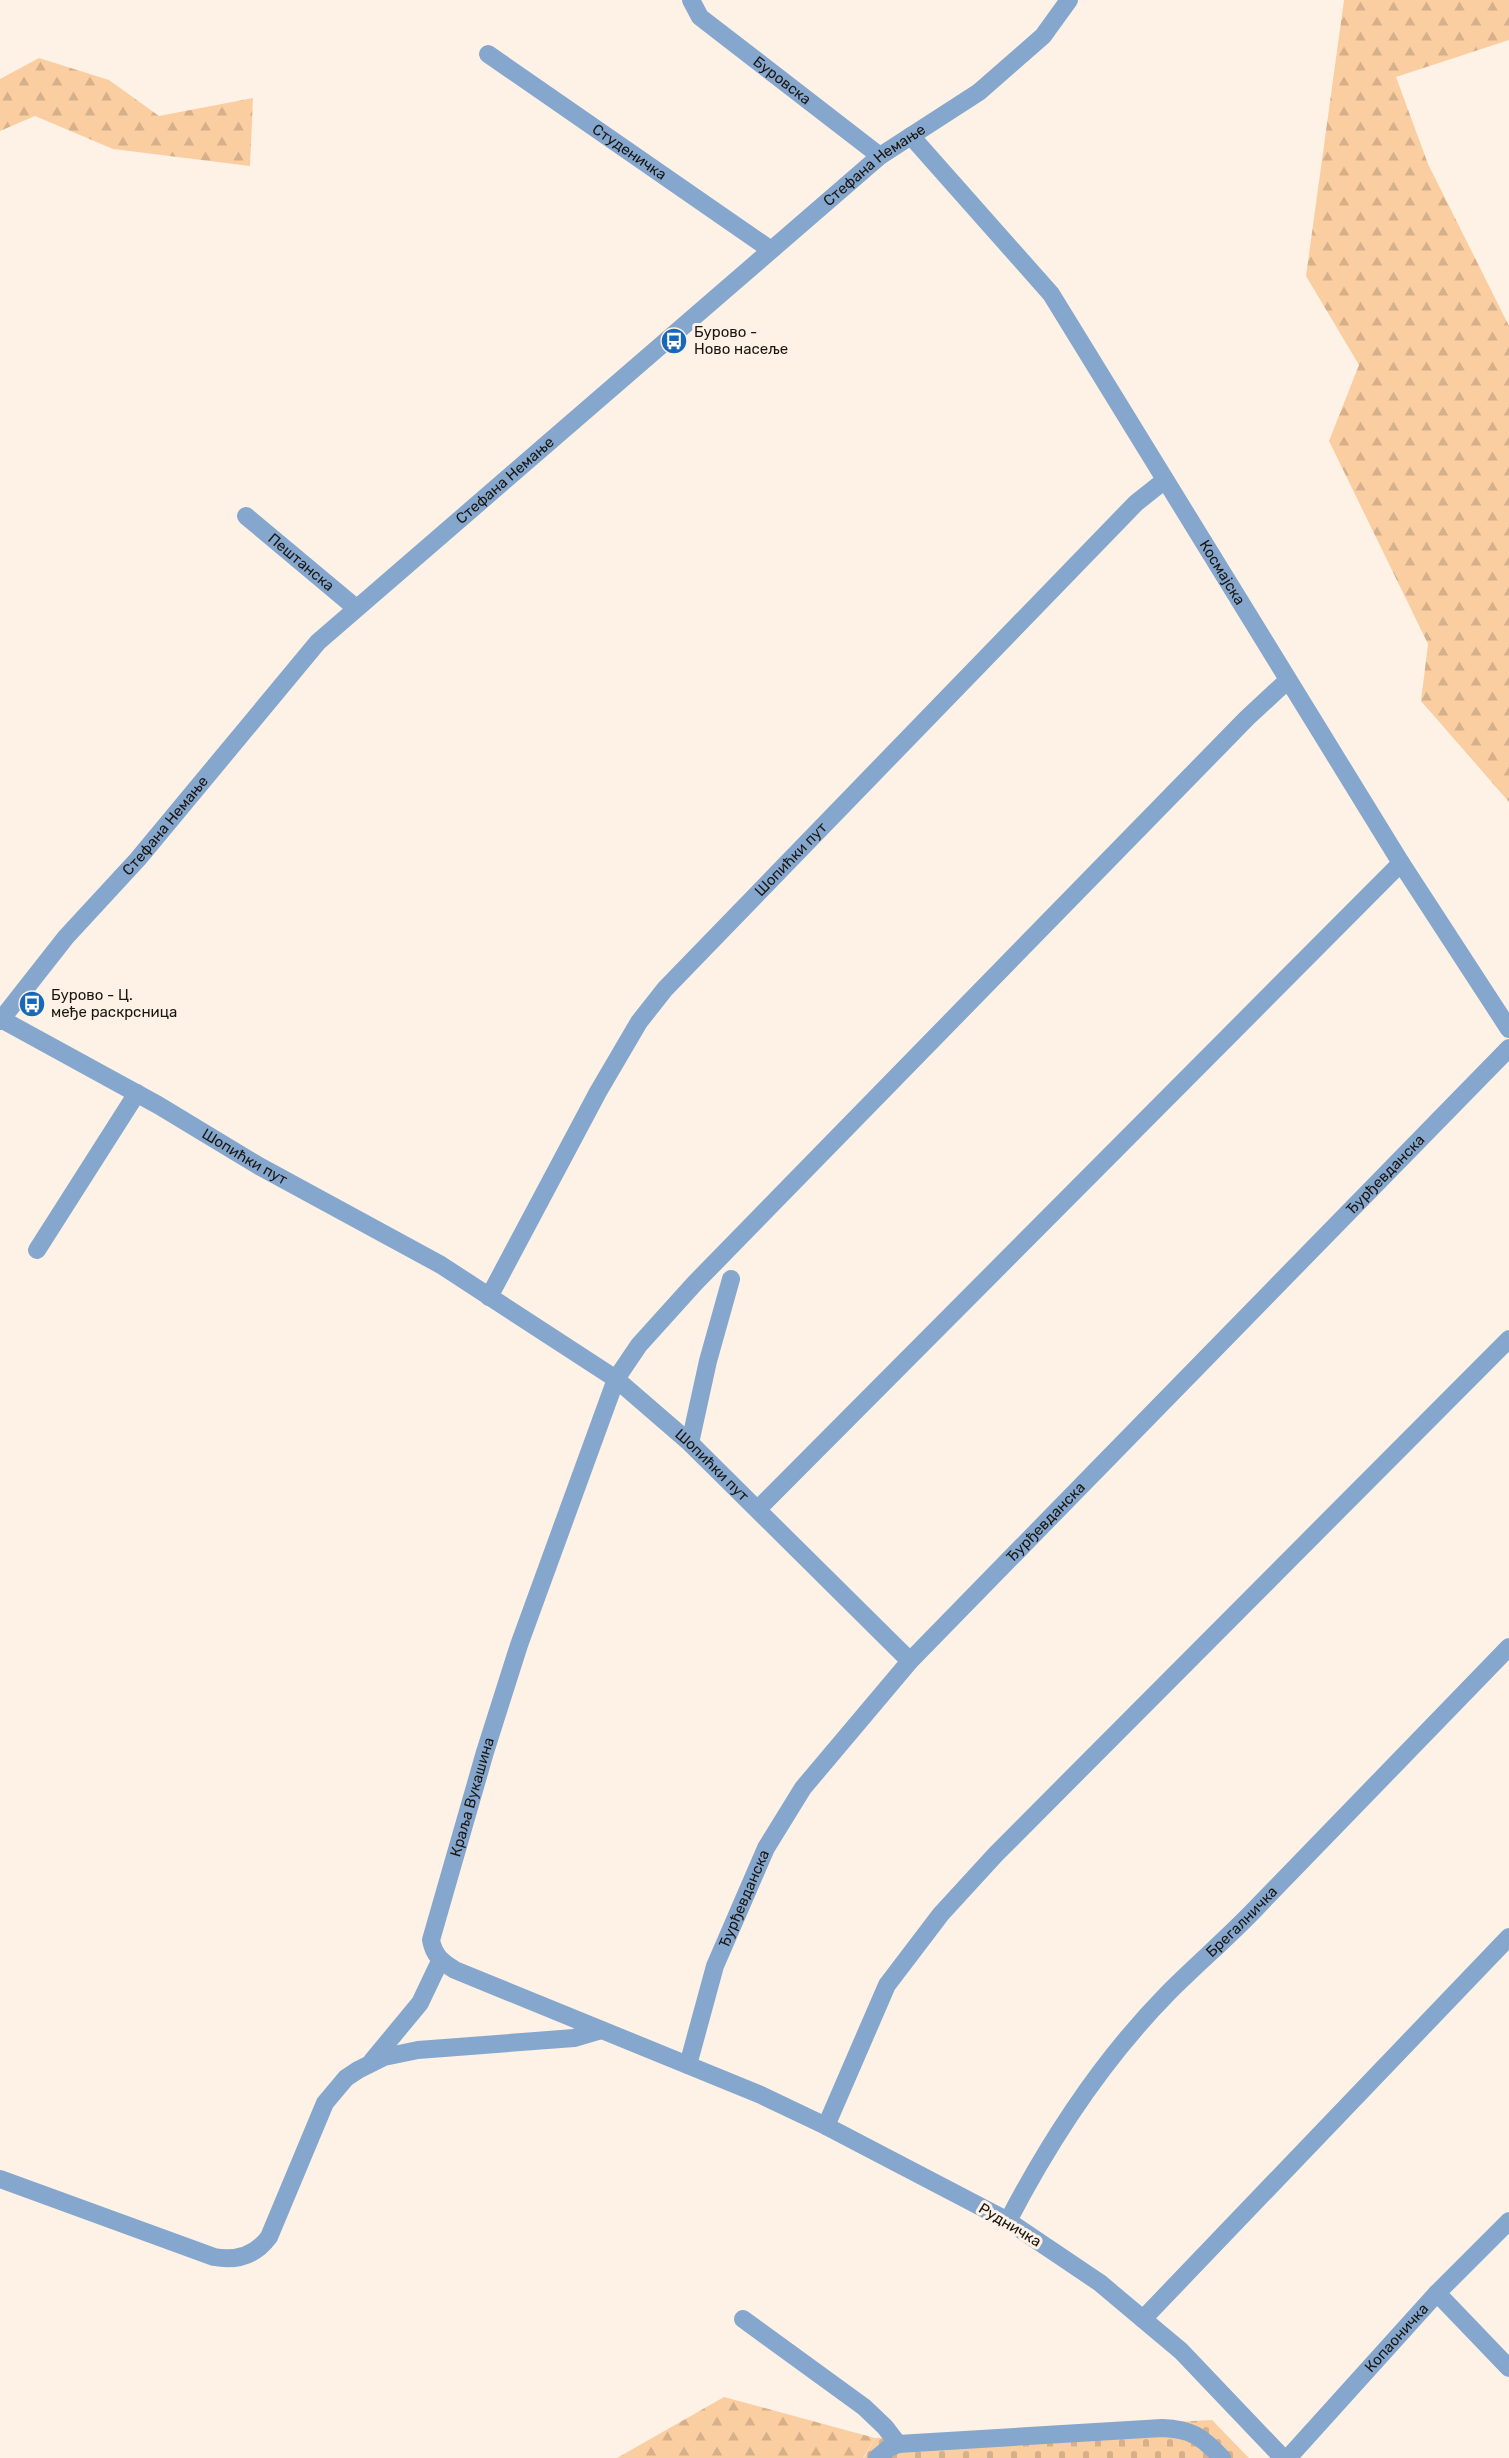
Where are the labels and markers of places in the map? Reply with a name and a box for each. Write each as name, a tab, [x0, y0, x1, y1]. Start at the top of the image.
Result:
place label: Бурово - Ново насеље	[694, 323, 788, 358]
bus stop icon: Бурово - Ново насеље	[659, 326, 689, 356]
place label: Бурово - Ц. међе раскрсница	[51, 986, 177, 1021]
bus stop icon: Бурово - Ц. међе раскрсница	[17, 989, 47, 1019]

